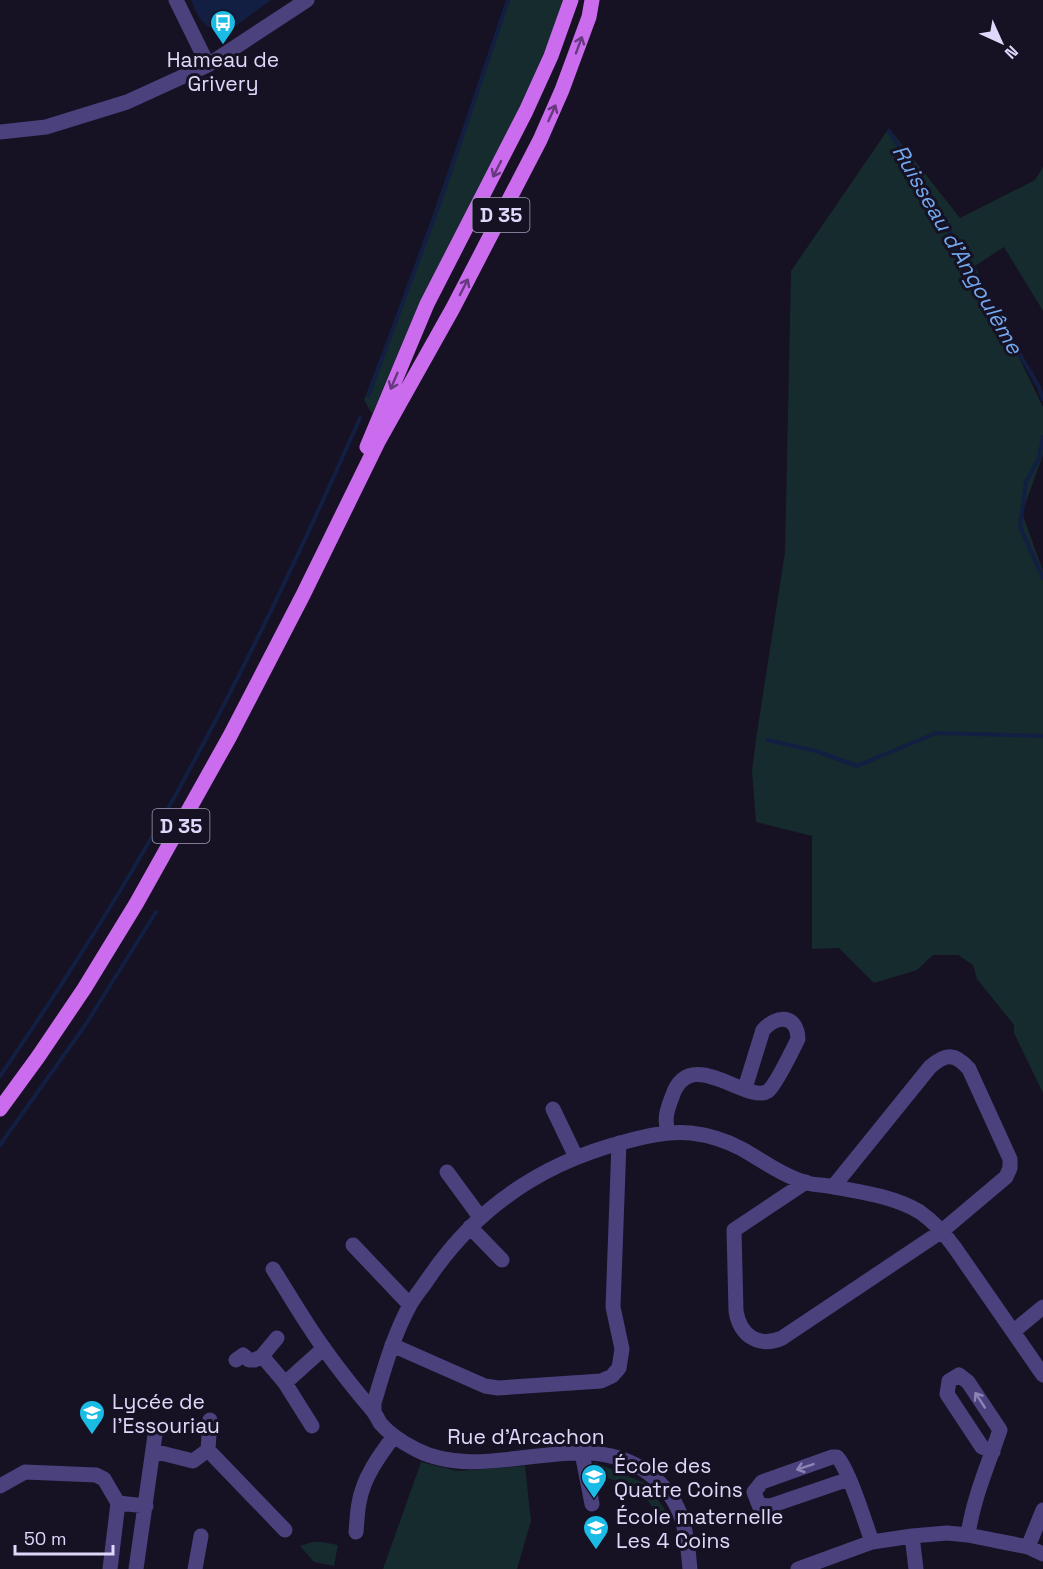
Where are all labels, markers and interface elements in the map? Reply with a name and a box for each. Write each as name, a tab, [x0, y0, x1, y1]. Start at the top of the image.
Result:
bus stop icon: Hameau de Grivery	[208, 8, 238, 46]
north arrow	[971, 12, 1031, 72]
one-way arrow	[574, 36, 585, 55]
text: N	[1000, 41, 1022, 63]
place label: Hameau de Grivery	[167, 46, 279, 97]
one-way arrow	[547, 105, 558, 123]
water label: Ruisseau d'Angoulême	[887, 139, 1030, 360]
one-way arrow	[491, 159, 502, 177]
road number: D 35	[472, 198, 530, 232]
one-way arrow	[459, 279, 470, 297]
one-way arrow	[388, 371, 399, 389]
road number: D 35	[152, 809, 210, 843]
place label: Lycée de l'Essouriau	[112, 1388, 220, 1439]
one-way arrow	[974, 1392, 986, 1409]
school or university icon: Lycée de l'Essouriau	[77, 1398, 107, 1436]
street label: Rue d'Arcachon	[447, 1423, 605, 1450]
place label: École des Quatre Coins	[614, 1452, 743, 1503]
school or university icon: École des Quatre Coins	[579, 1462, 609, 1500]
one-way arrow	[796, 1462, 815, 1473]
place label: École maternelle Les 4 Coins	[616, 1503, 783, 1554]
school or university icon: École maternelle Les 4 Coins	[581, 1513, 611, 1551]
scale bar	[15, 1518, 112, 1556]
text: 50 m	[24, 1527, 66, 1550]

